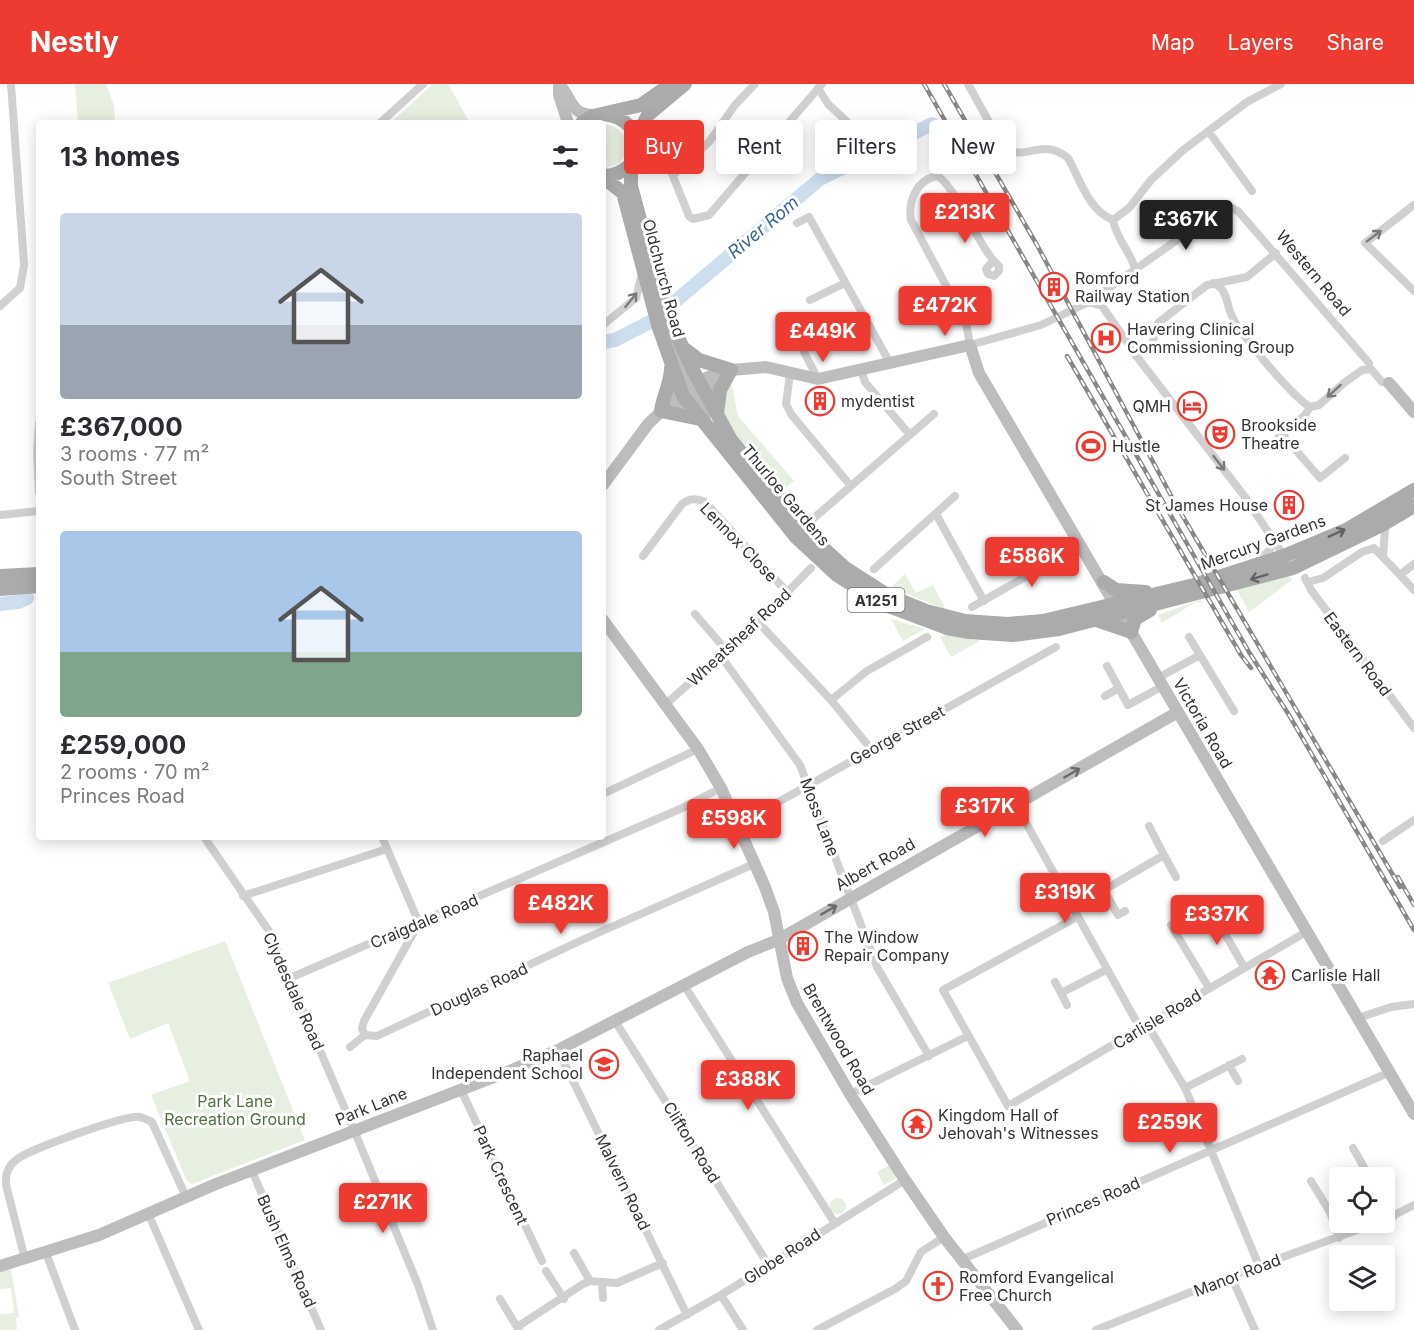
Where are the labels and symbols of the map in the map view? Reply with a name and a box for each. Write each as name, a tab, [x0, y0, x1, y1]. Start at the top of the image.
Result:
water label: River Rom	[723, 191, 803, 263]
pin: £213K	[923, 193, 1007, 244]
pin: £367K	[1144, 200, 1228, 251]
street label: Oldchurch Road	[639, 217, 689, 339]
street label: Western Road	[1272, 226, 1356, 320]
one-way arrow	[1366, 229, 1382, 242]
place label: Romford Railway Station	[1075, 268, 1190, 306]
building icon: Romford Railway Station	[1038, 271, 1070, 303]
pin: £472K	[903, 286, 987, 337]
one-way arrow	[625, 292, 638, 308]
pin: £449K	[781, 312, 865, 363]
place label: Havering Clinical Commissioning Group	[1127, 319, 1294, 357]
hospital icon: Havering Clinical Commissioning Group	[1090, 322, 1122, 354]
one-way arrow	[1327, 384, 1342, 398]
building icon: mydentist	[804, 385, 836, 417]
hotel icon: QMH	[1176, 390, 1208, 422]
place label: mydentist	[841, 391, 915, 411]
place label: QMH	[1132, 396, 1171, 416]
place label: Brookside Theatre	[1241, 415, 1317, 453]
theatre icon: Brookside Theatre	[1204, 418, 1236, 450]
sports icon: Hustle	[1075, 430, 1107, 462]
place label: Hustle	[1112, 436, 1160, 456]
street label: Thurloe Gardens	[738, 440, 834, 550]
one-way arrow	[1212, 455, 1225, 471]
building icon: St James House	[1273, 489, 1305, 521]
place label: St James House	[1145, 495, 1268, 515]
street label: Lennox Close	[696, 498, 782, 586]
street label: Mercury Gardens	[1198, 510, 1328, 574]
one-way arrow	[1328, 527, 1346, 538]
pin: £586K	[990, 537, 1074, 588]
one-way arrow	[1250, 572, 1269, 583]
street label: Wheatsheaf Road	[683, 584, 795, 690]
road number: A1251	[848, 588, 904, 612]
street label: Eastern Road	[1320, 608, 1396, 700]
street label: Victoria Road	[1169, 674, 1237, 772]
street label: George Street	[846, 701, 948, 769]
one-way arrow	[1063, 767, 1080, 779]
street label: Moss Lane	[796, 775, 844, 859]
pin: £317K	[943, 787, 1027, 838]
pin: £598K	[692, 799, 776, 850]
street label: Albert Road	[832, 833, 918, 895]
pin: £319K	[1023, 873, 1107, 924]
pin: £482K	[519, 884, 603, 935]
street label: Craigdale Road	[367, 889, 481, 953]
pin: £337K	[1175, 895, 1259, 946]
one-way arrow	[820, 903, 837, 915]
place label: The Window Repair Company	[824, 927, 949, 965]
street label: Clydesdale Road	[259, 929, 329, 1053]
building icon: The Window Repair Company	[787, 930, 819, 962]
street label: Douglas Road	[427, 958, 531, 1020]
temple icon: Carlisle Hall	[1254, 959, 1286, 991]
place label: Carlisle Hall	[1291, 965, 1380, 985]
street label: Brentwood Road	[799, 980, 879, 1098]
street label: Carlisle Road	[1109, 985, 1205, 1053]
place label: Raphael Independent School	[431, 1045, 583, 1083]
school or university icon: Raphael Independent School	[588, 1048, 620, 1080]
pin: £388K	[706, 1060, 790, 1111]
street label: Park Lane	[332, 1083, 410, 1129]
park label: Park Lane Recreation Ground	[164, 1091, 306, 1129]
street label: Clifton Road	[659, 1098, 725, 1186]
pin: £259K	[1128, 1103, 1212, 1154]
place label: Kingdom Hall of Jehovah's Witnesses	[938, 1105, 1099, 1143]
temple icon: Kingdom Hall of Jehovah's Witnesses	[901, 1108, 933, 1140]
street label: Park Crescent	[469, 1122, 533, 1228]
street label: Malvern Road	[591, 1131, 655, 1233]
street label: Princes Road	[1043, 1172, 1143, 1230]
pin: £271K	[341, 1183, 425, 1234]
street label: Bush Elms Road	[253, 1191, 321, 1311]
street label: Globe Road	[740, 1224, 824, 1288]
street label: Manor Road	[1191, 1249, 1283, 1301]
place label: Romford Evangelical Free Church	[959, 1267, 1114, 1305]
church icon: Romford Evangelical Free Church	[922, 1270, 954, 1302]

